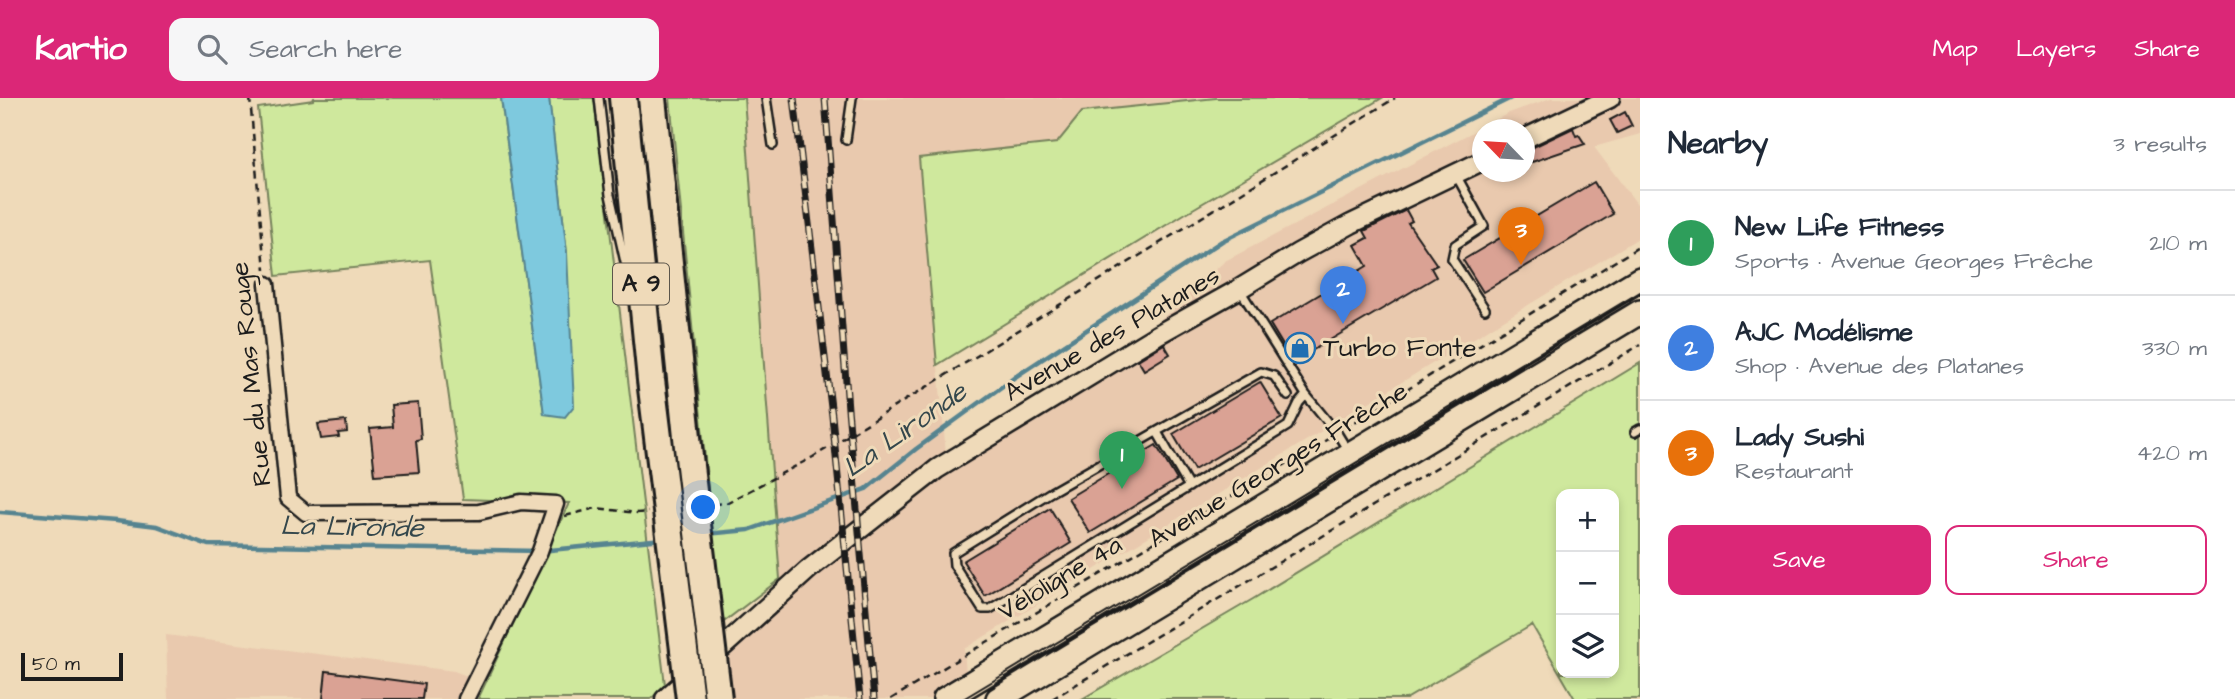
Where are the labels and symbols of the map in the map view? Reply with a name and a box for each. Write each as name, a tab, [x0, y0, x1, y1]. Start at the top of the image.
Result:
north arrow	[1472, 119, 1535, 182]
pin: 3	[1498, 207, 1544, 265]
street label: Avenue des Platanes	[998, 258, 1226, 410]
street label: Rue du Mas Rouge	[221, 260, 283, 488]
road number: A 9	[613, 264, 669, 304]
pin: 2	[1320, 266, 1366, 324]
place label: Turbo Fonte	[1323, 330, 1477, 366]
shop icon: Turbo Fonte	[1283, 331, 1317, 365]
water label: La Lironde	[835, 372, 976, 487]
street label: Avenue Georges Frêche	[1142, 373, 1415, 559]
pin: 1	[1099, 431, 1145, 489]
your location	[686, 490, 720, 524]
water label: La Lironde	[280, 506, 426, 548]
street label: Véloligne 4a	[991, 527, 1130, 631]
scale bar	[21, 650, 122, 682]

